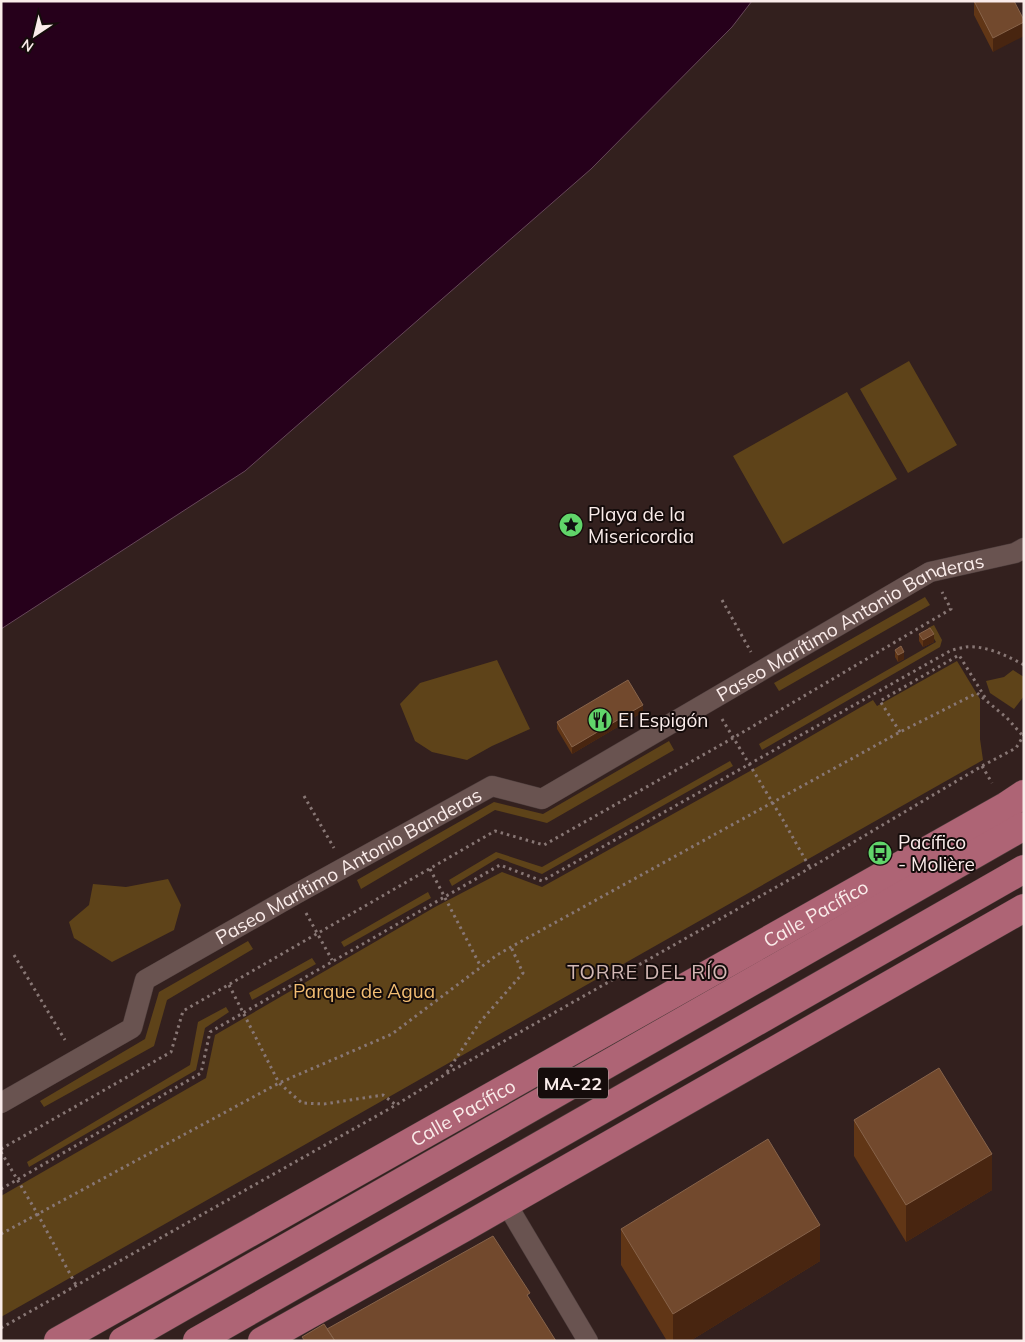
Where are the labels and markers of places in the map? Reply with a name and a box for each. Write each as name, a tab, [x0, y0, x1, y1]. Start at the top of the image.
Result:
place label: Playa de la Misericordia	[588, 502, 694, 548]
place icon: Playa de la Misericordia	[558, 512, 584, 538]
restaurant icon: El Espigón	[587, 707, 613, 733]
place label: El Espigón	[618, 708, 708, 732]
place label: Pacífico - Molière	[898, 830, 975, 876]
bus stop icon: Pacífico - Molière	[867, 840, 893, 866]

